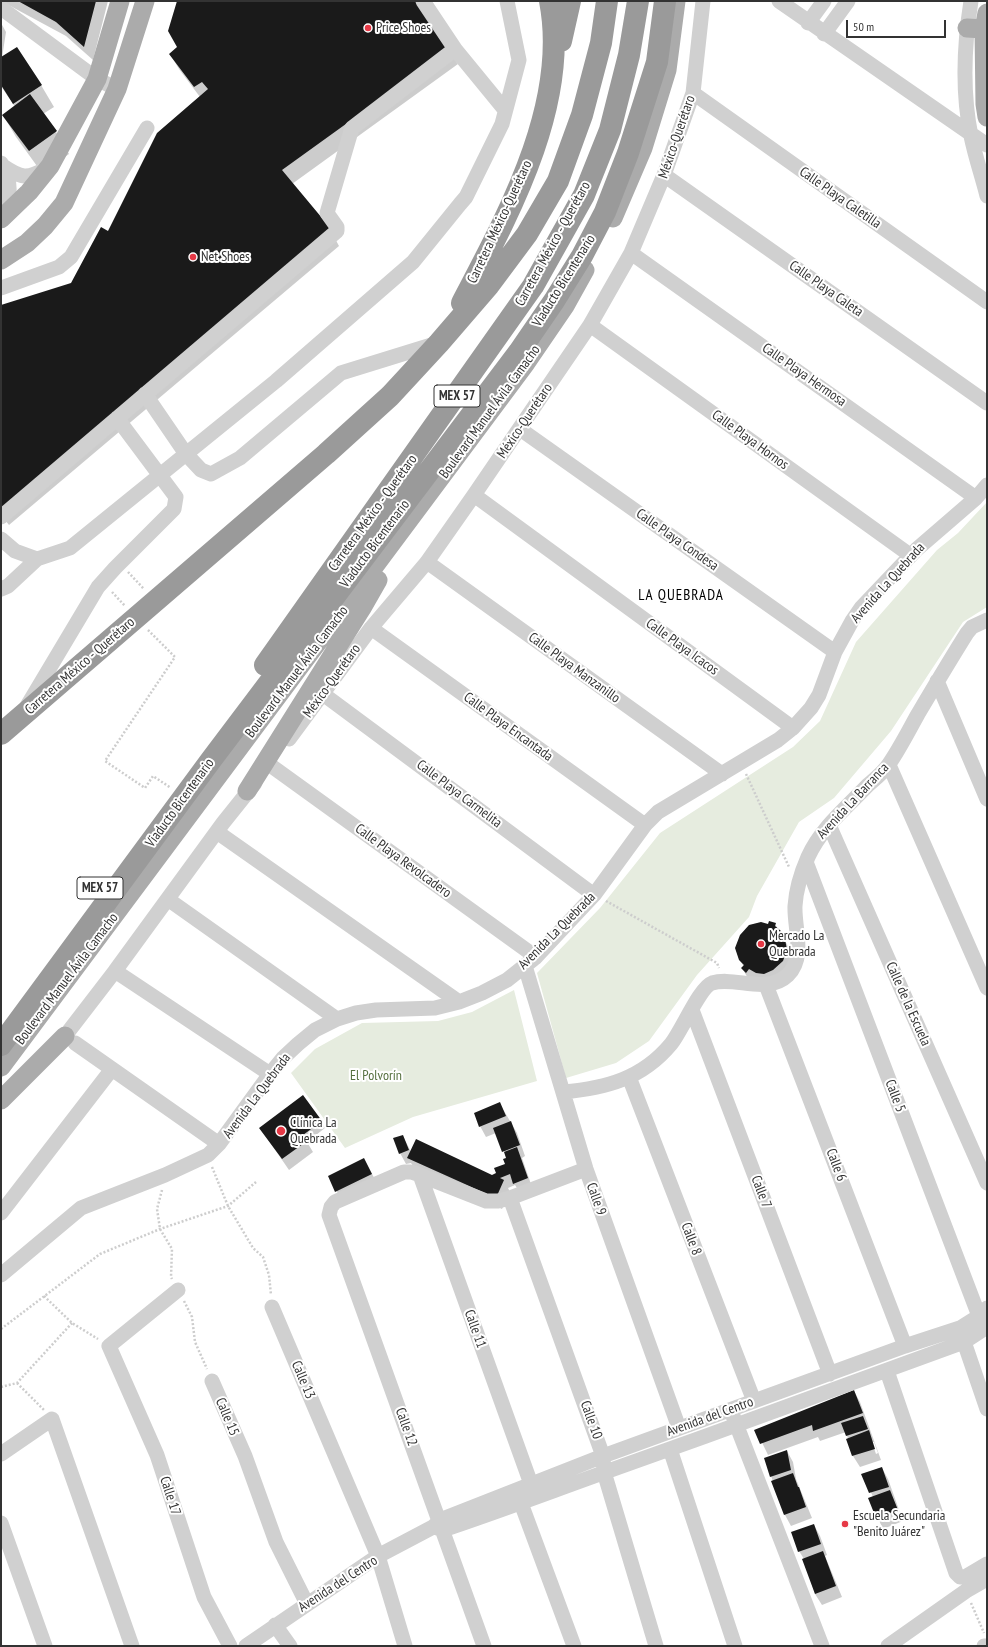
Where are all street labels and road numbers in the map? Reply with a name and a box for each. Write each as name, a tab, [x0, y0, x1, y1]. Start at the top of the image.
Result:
street label: México-Querétaro	[655, 93, 699, 181]
street label: Carretera México-Querétaro	[464, 158, 536, 286]
street label: Calle Playa Caletilla	[796, 164, 884, 232]
street label: Carretera México - Querétaro	[512, 179, 594, 309]
street label: Viaducto Bicentenario	[529, 232, 599, 330]
street label: Calle Playa Caleta	[786, 257, 866, 321]
street label: Calle Playa Hermosa	[759, 340, 849, 410]
street label: Boulevard Manuel Ávila Camacho	[436, 342, 544, 482]
street label: México-Querétaro	[494, 380, 556, 462]
road number: MEX 57	[434, 385, 480, 407]
street label: Calle Playa Hornos	[708, 407, 792, 473]
street label: Carretera México - Querétaro	[325, 452, 421, 574]
street label: Viaducto Bicentenario	[337, 497, 413, 591]
street label: Calle Playa Condesa	[633, 505, 721, 575]
street label: Avenida La Quebrada	[848, 539, 928, 627]
street label: Boulevard Manuel Ávila Camacho	[242, 603, 352, 741]
street label: Carretera México - Querétaro	[22, 614, 138, 718]
street label: Calle Playa Icacos	[642, 615, 722, 679]
street label: Calle Playa Manzanillo	[525, 629, 623, 707]
street label: México-Querétaro	[300, 641, 364, 721]
street label: Calle Playa Encantada	[460, 689, 556, 765]
street label: Viaducto Bicentenario	[142, 755, 218, 851]
street label: Calle Playa Carmelita	[413, 756, 505, 832]
street label: Avenida La Barranca	[814, 760, 892, 842]
street label: Calle Playa Revolcadero	[352, 820, 454, 902]
road number: MEX 57	[77, 877, 123, 899]
street label: Avenida La Quebrada	[515, 889, 599, 973]
street label: Boulevard Manuel Ávila Camacho	[12, 910, 122, 1048]
street label: Calle de la Escuela	[882, 959, 934, 1049]
street label: Avenida La Quebrada	[220, 1050, 294, 1142]
street label: Calle 5	[881, 1077, 909, 1115]
street label: Calle 6	[822, 1146, 850, 1184]
street label: Calle 7	[747, 1173, 775, 1211]
street label: Calle 9	[582, 1180, 610, 1218]
street label: Calle 8	[677, 1220, 705, 1258]
street label: Calle 11	[460, 1307, 490, 1351]
street label: Calle 13	[288, 1358, 318, 1402]
street label: Avenida del Centro	[664, 1394, 756, 1440]
street label: Calle 15	[212, 1395, 242, 1439]
street label: Calle 10	[576, 1398, 606, 1442]
street label: Calle 12	[391, 1405, 421, 1449]
street label: Calle 17	[156, 1475, 184, 1517]
street label: Avenida del Centro	[295, 1552, 381, 1616]

